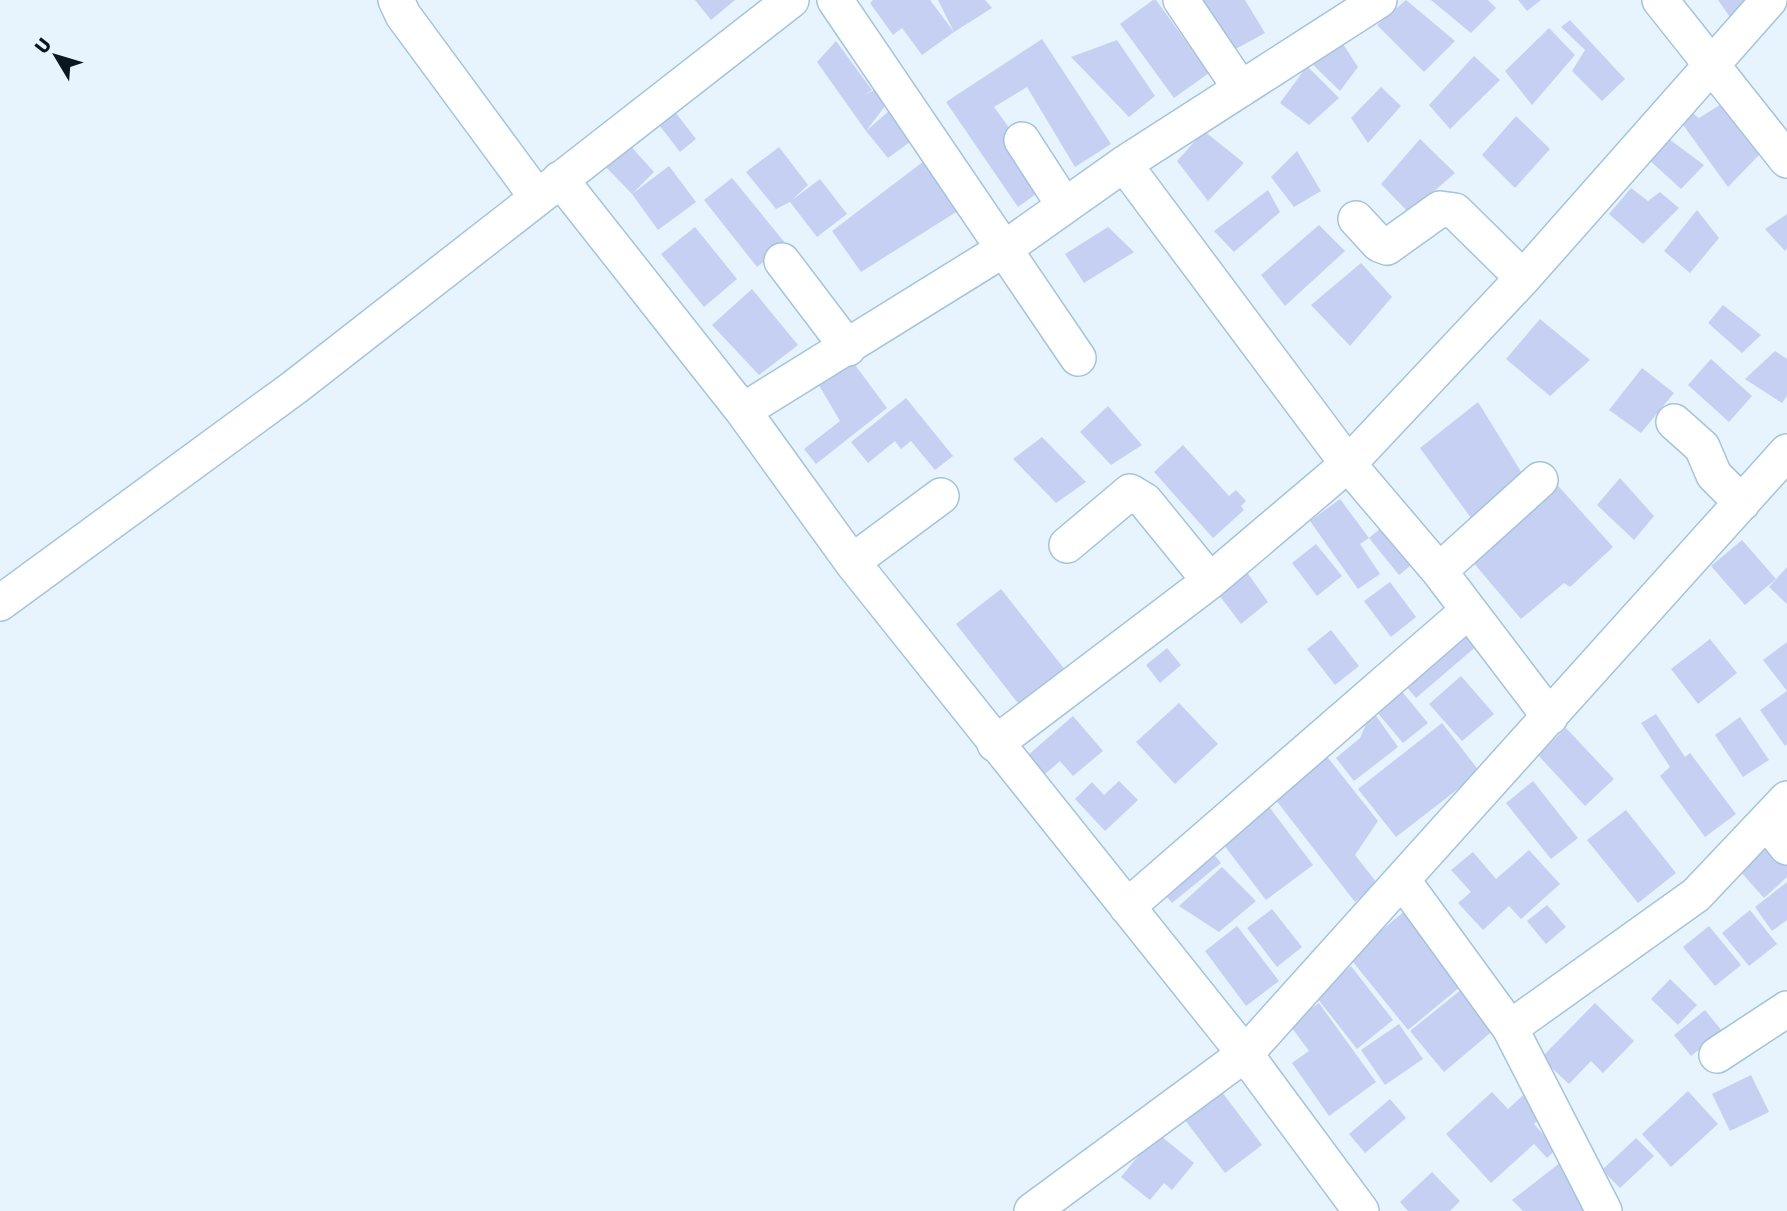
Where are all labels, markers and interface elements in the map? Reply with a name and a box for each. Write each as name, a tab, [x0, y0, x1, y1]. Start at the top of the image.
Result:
north arrow	[21, 21, 91, 91]
text: U	[28, 32, 58, 59]

